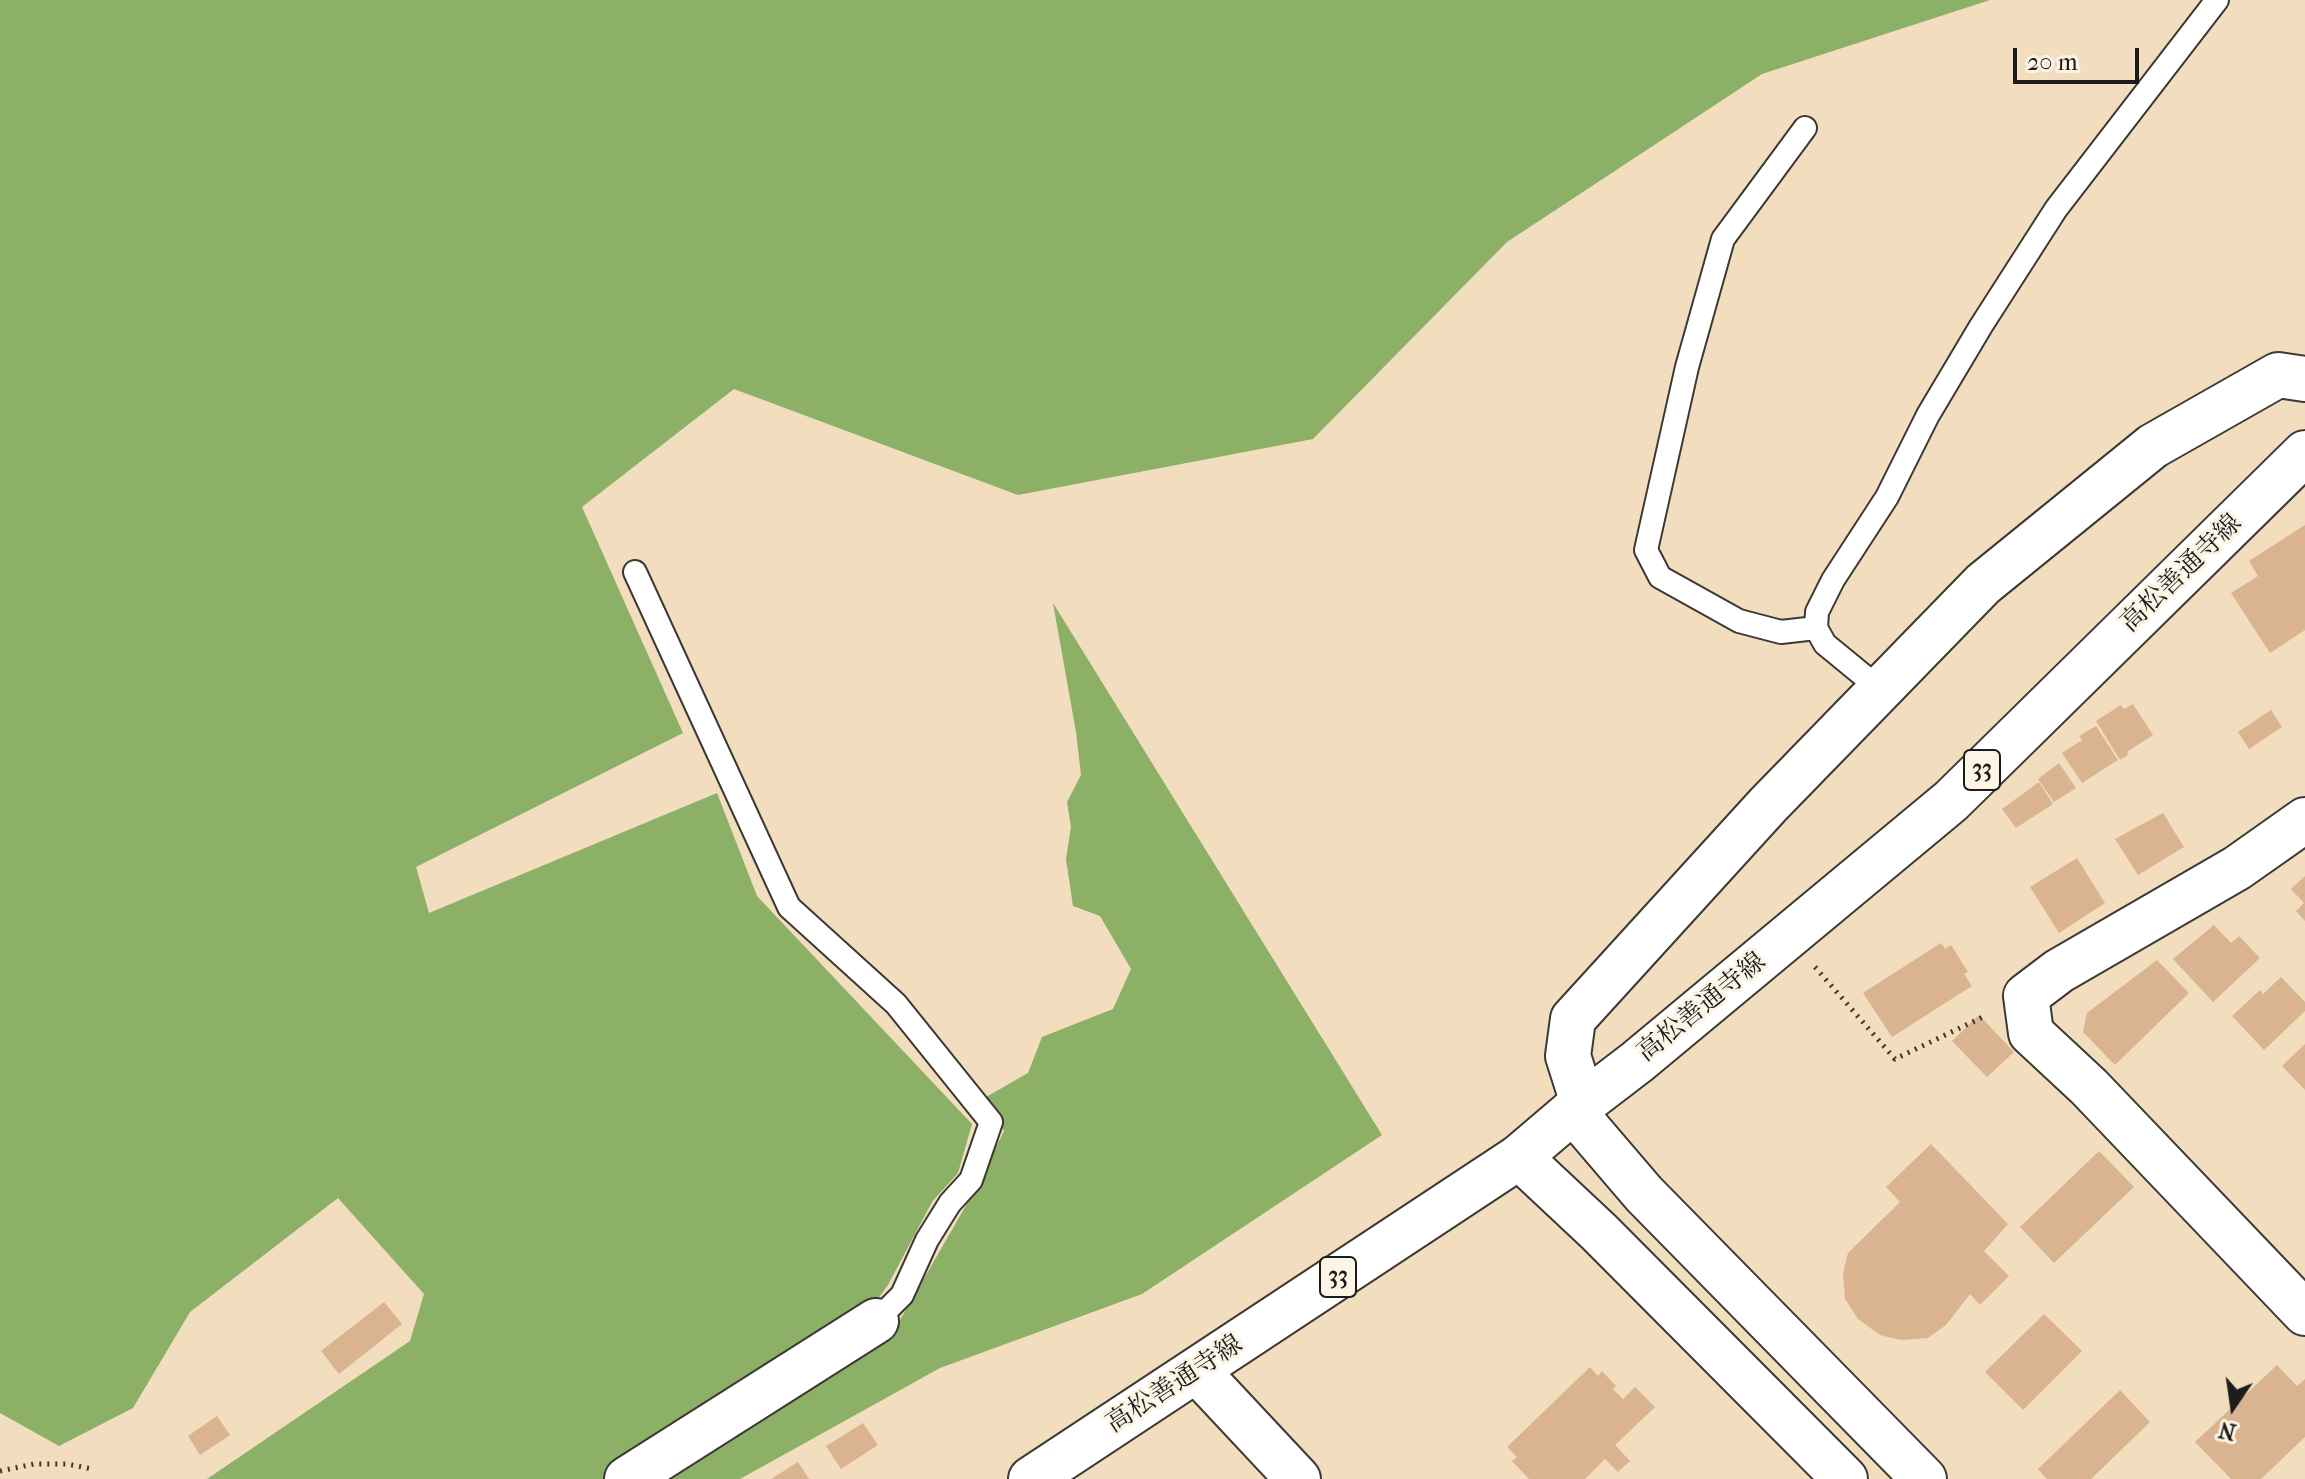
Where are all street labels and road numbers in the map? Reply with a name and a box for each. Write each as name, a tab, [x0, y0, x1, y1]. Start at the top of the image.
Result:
street label: 高松善通寺線	[2115, 509, 2249, 639]
road number: 33	[1964, 750, 2000, 790]
street label: 高松善通寺線	[1632, 947, 1772, 1069]
road number: 33	[1320, 1257, 1356, 1297]
street label: 高松善通寺線	[1101, 1329, 1249, 1441]

